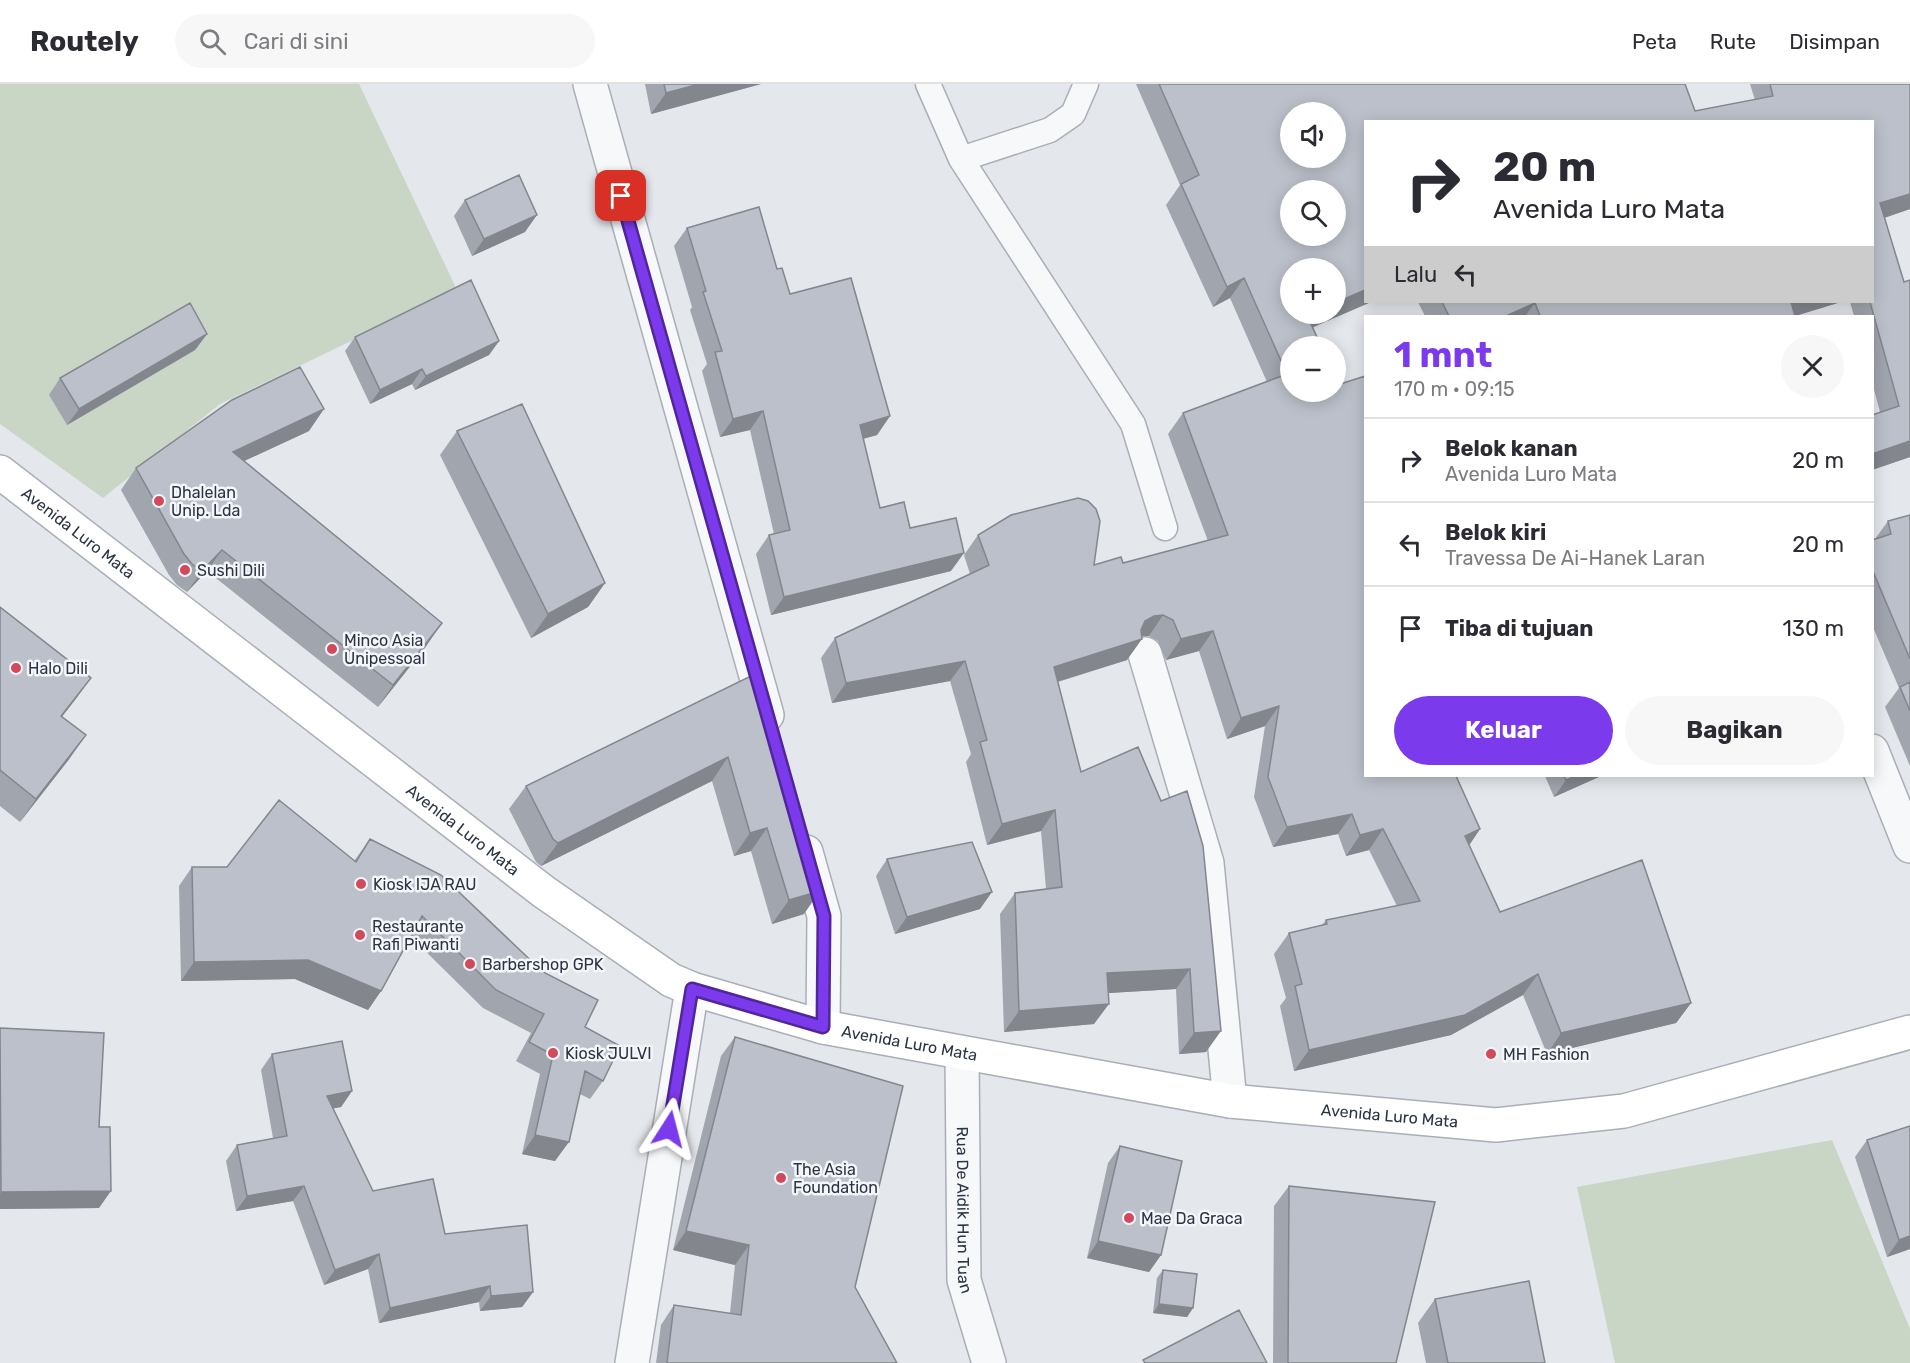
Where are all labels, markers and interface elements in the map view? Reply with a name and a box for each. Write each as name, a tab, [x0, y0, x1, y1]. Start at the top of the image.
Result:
search box	[175, 14, 595, 68]
text: Routely	[30, 25, 139, 58]
icon: search	[196, 25, 229, 58]
text: Cari di sini	[244, 28, 349, 55]
text: Peta	[1632, 29, 1677, 54]
text: Rute	[1710, 29, 1756, 54]
text: Disimpan	[1789, 29, 1880, 54]
map controls	[1280, 102, 1346, 402]
button: sound	[1280, 102, 1346, 168]
text: 20 m	[1493, 142, 1596, 192]
icon: right	[1394, 144, 1472, 222]
pin	[595, 170, 646, 221]
icon: arrive	[604, 179, 637, 212]
button: search	[1280, 180, 1346, 246]
text: Avenida Luro Mata	[1493, 193, 1725, 225]
button: +	[1280, 258, 1346, 324]
icon: left	[1449, 258, 1482, 291]
text: Lalu	[1394, 261, 1437, 288]
text: 1 mnt	[1394, 333, 1492, 376]
button: close	[1781, 335, 1844, 398]
button: −	[1280, 336, 1346, 402]
text: 170 m · 09:15	[1394, 377, 1515, 401]
text: Belok kanan	[1445, 435, 1578, 462]
icon: right	[1394, 444, 1427, 477]
text: 20 m	[1792, 447, 1844, 474]
text: Avenida Luro Mata	[1445, 462, 1617, 486]
street label: Avenida Luro Mata	[18, 483, 139, 582]
place label: Dhalelan Unip. Lda	[171, 483, 240, 520]
marker: Dhalelan Unip. Lda	[152, 494, 166, 508]
text: Belok kiri	[1445, 519, 1546, 546]
icon: left	[1394, 528, 1427, 561]
text: 20 m	[1792, 531, 1844, 558]
text: Travessa De Ai-Hanek Laran	[1445, 546, 1705, 570]
place label: Sushi Dili	[197, 561, 265, 580]
marker: Sushi Dili	[178, 563, 192, 577]
icon: arrive	[1394, 612, 1427, 645]
text: Tiba di tujuan	[1445, 615, 1593, 642]
text: 130 m	[1782, 615, 1844, 642]
place label: Minco Asia Unipessoal	[344, 631, 426, 668]
marker: Minco Asia Unipessoal	[325, 642, 339, 656]
place label: Halo Dili	[28, 659, 88, 678]
marker: Halo Dili	[9, 661, 23, 675]
button: Keluar	[1394, 696, 1613, 765]
button: Bagikan	[1625, 696, 1844, 765]
street label: Avenida Luro Mata	[403, 780, 523, 879]
place label: Kiosk IJA RAU	[373, 875, 477, 894]
marker: Kiosk IJA RAU	[354, 877, 368, 891]
place label: Restaurante Rafi Piwanti	[372, 917, 464, 954]
marker: Restaurante Rafi Piwanti	[353, 928, 367, 942]
place label: Barbershop GPK	[482, 955, 604, 974]
marker: Barbershop GPK	[463, 957, 477, 971]
street label: Avenida Luro Mata	[840, 1021, 979, 1064]
place label: Kiosk JULVI	[565, 1044, 652, 1063]
place label: MH Fashion	[1503, 1045, 1589, 1064]
marker: Kiosk JULVI	[546, 1046, 560, 1060]
marker: MH Fashion	[1484, 1047, 1498, 1061]
position arrow	[637, 1097, 701, 1161]
street label: Avenida Luro Mata	[1320, 1100, 1459, 1131]
street label: Rua De Aidik Hun Tuan	[953, 1126, 977, 1296]
place label: The Asia Foundation	[793, 1160, 878, 1197]
marker: The Asia Foundation	[774, 1171, 788, 1185]
place label: Mae Da Graca	[1141, 1209, 1243, 1228]
marker: Mae Da Graca	[1122, 1211, 1136, 1225]

